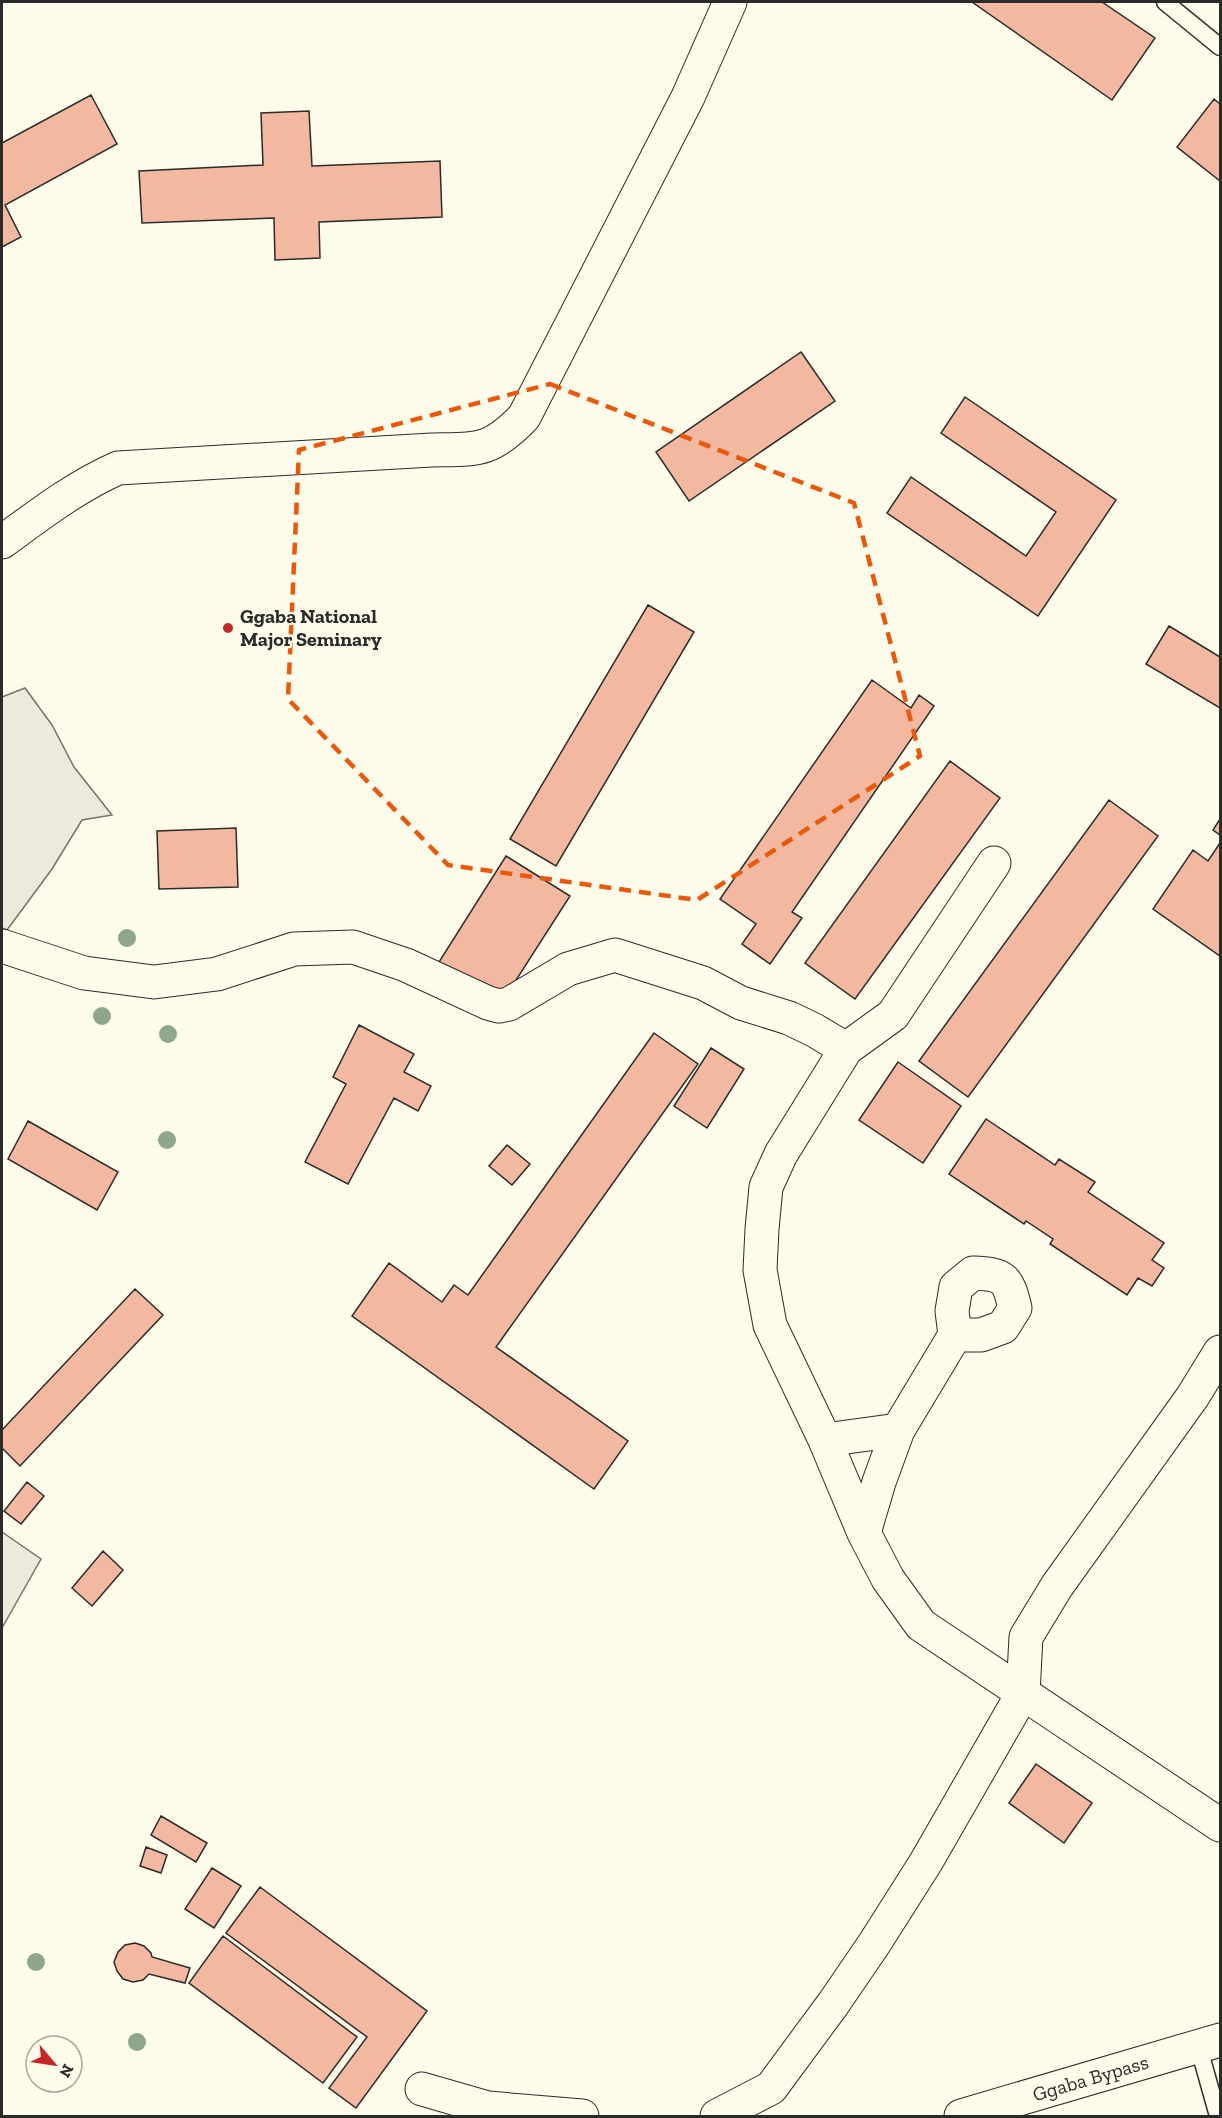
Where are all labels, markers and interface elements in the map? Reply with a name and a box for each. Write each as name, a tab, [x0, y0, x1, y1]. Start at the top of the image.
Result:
place label: Ggaba National Major Seminary	[240, 604, 382, 651]
marker: Ggaba National Major Seminary	[221, 621, 235, 635]
north arrow	[24, 2034, 84, 2094]
street label: Ggaba Bypass	[1030, 2050, 1151, 2106]
text: N	[55, 2061, 78, 2081]

